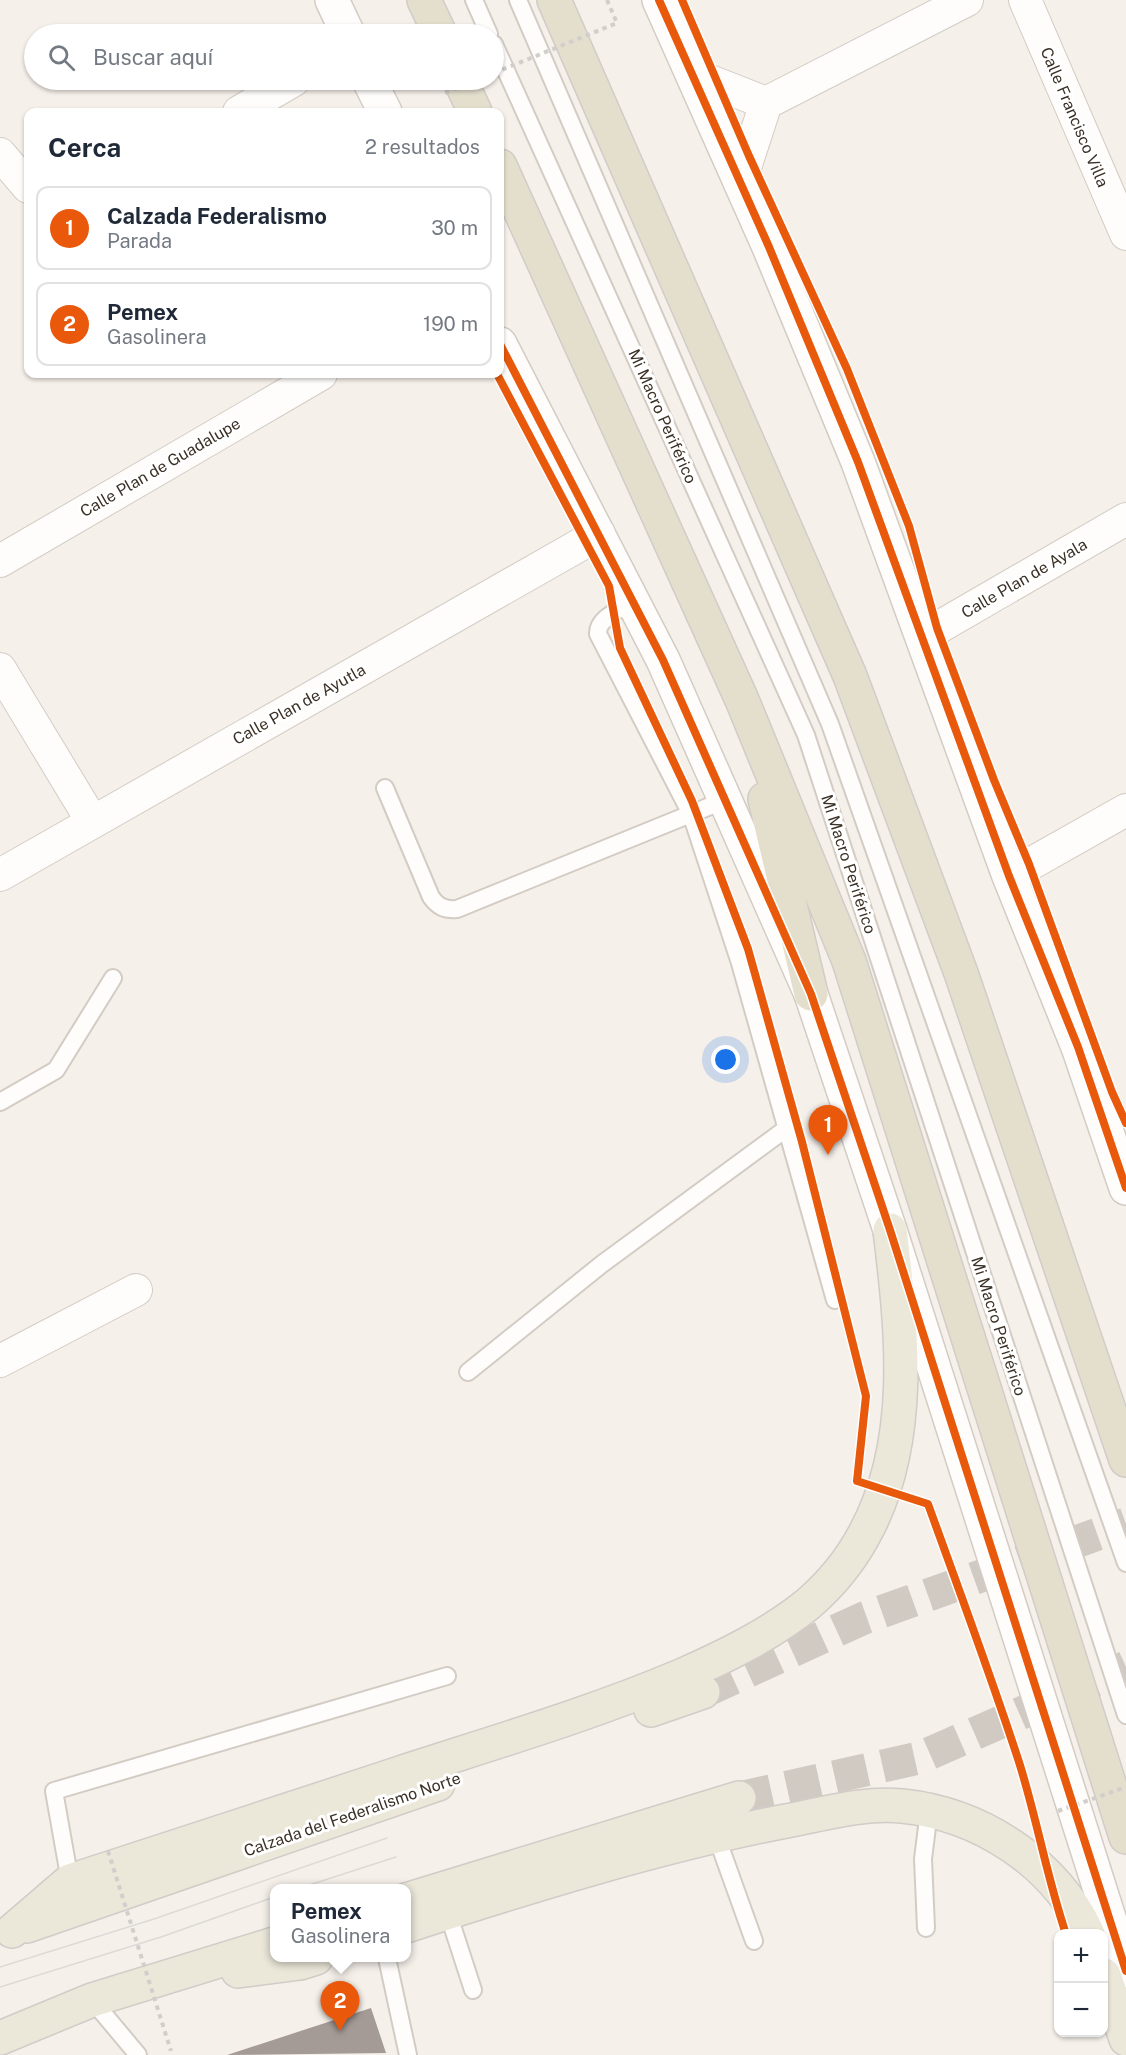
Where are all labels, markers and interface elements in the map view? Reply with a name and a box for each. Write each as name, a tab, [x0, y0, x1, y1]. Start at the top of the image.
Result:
search box	[24, 24, 504, 90]
icon: search	[45, 41, 78, 74]
text: Buscar aquí	[93, 44, 213, 70]
street label: Calle Francisco Villa	[1036, 44, 1113, 190]
text: Cerca	[48, 132, 121, 163]
text: 2 resultados	[365, 135, 480, 159]
text: Calzada Federalismo	[107, 203, 327, 229]
text: 1	[65, 216, 74, 240]
text: 30 m	[431, 216, 478, 240]
text: Parada	[107, 229, 172, 253]
text: Pemex	[107, 299, 178, 325]
text: 2	[63, 312, 76, 336]
text: 190 m	[423, 312, 478, 336]
text: Gasolinera	[107, 325, 206, 349]
street label: Mi Macro Periférico	[624, 346, 701, 486]
street label: Calle Plan de Guadalupe	[77, 414, 244, 521]
street label: Calle Plan de Ayala	[958, 535, 1090, 622]
street label: Calle Plan de Ayutla	[230, 660, 369, 749]
street label: Mi Macro Periférico	[817, 792, 880, 936]
your location	[711, 1045, 740, 1074]
pin: 1	[808, 1106, 848, 1155]
street label: Mi Macro Periférico	[967, 1254, 1030, 1398]
street label: Calzada del Federalismo Norte	[241, 1768, 463, 1861]
popup	[270, 1884, 411, 1962]
text: Pemex	[291, 1898, 362, 1924]
text: Gasolinera	[291, 1924, 390, 1948]
map controls	[1054, 1929, 1108, 2037]
button: +	[1054, 1929, 1108, 1983]
pin: 2	[320, 1982, 360, 2031]
button: −	[1054, 1983, 1108, 2037]

